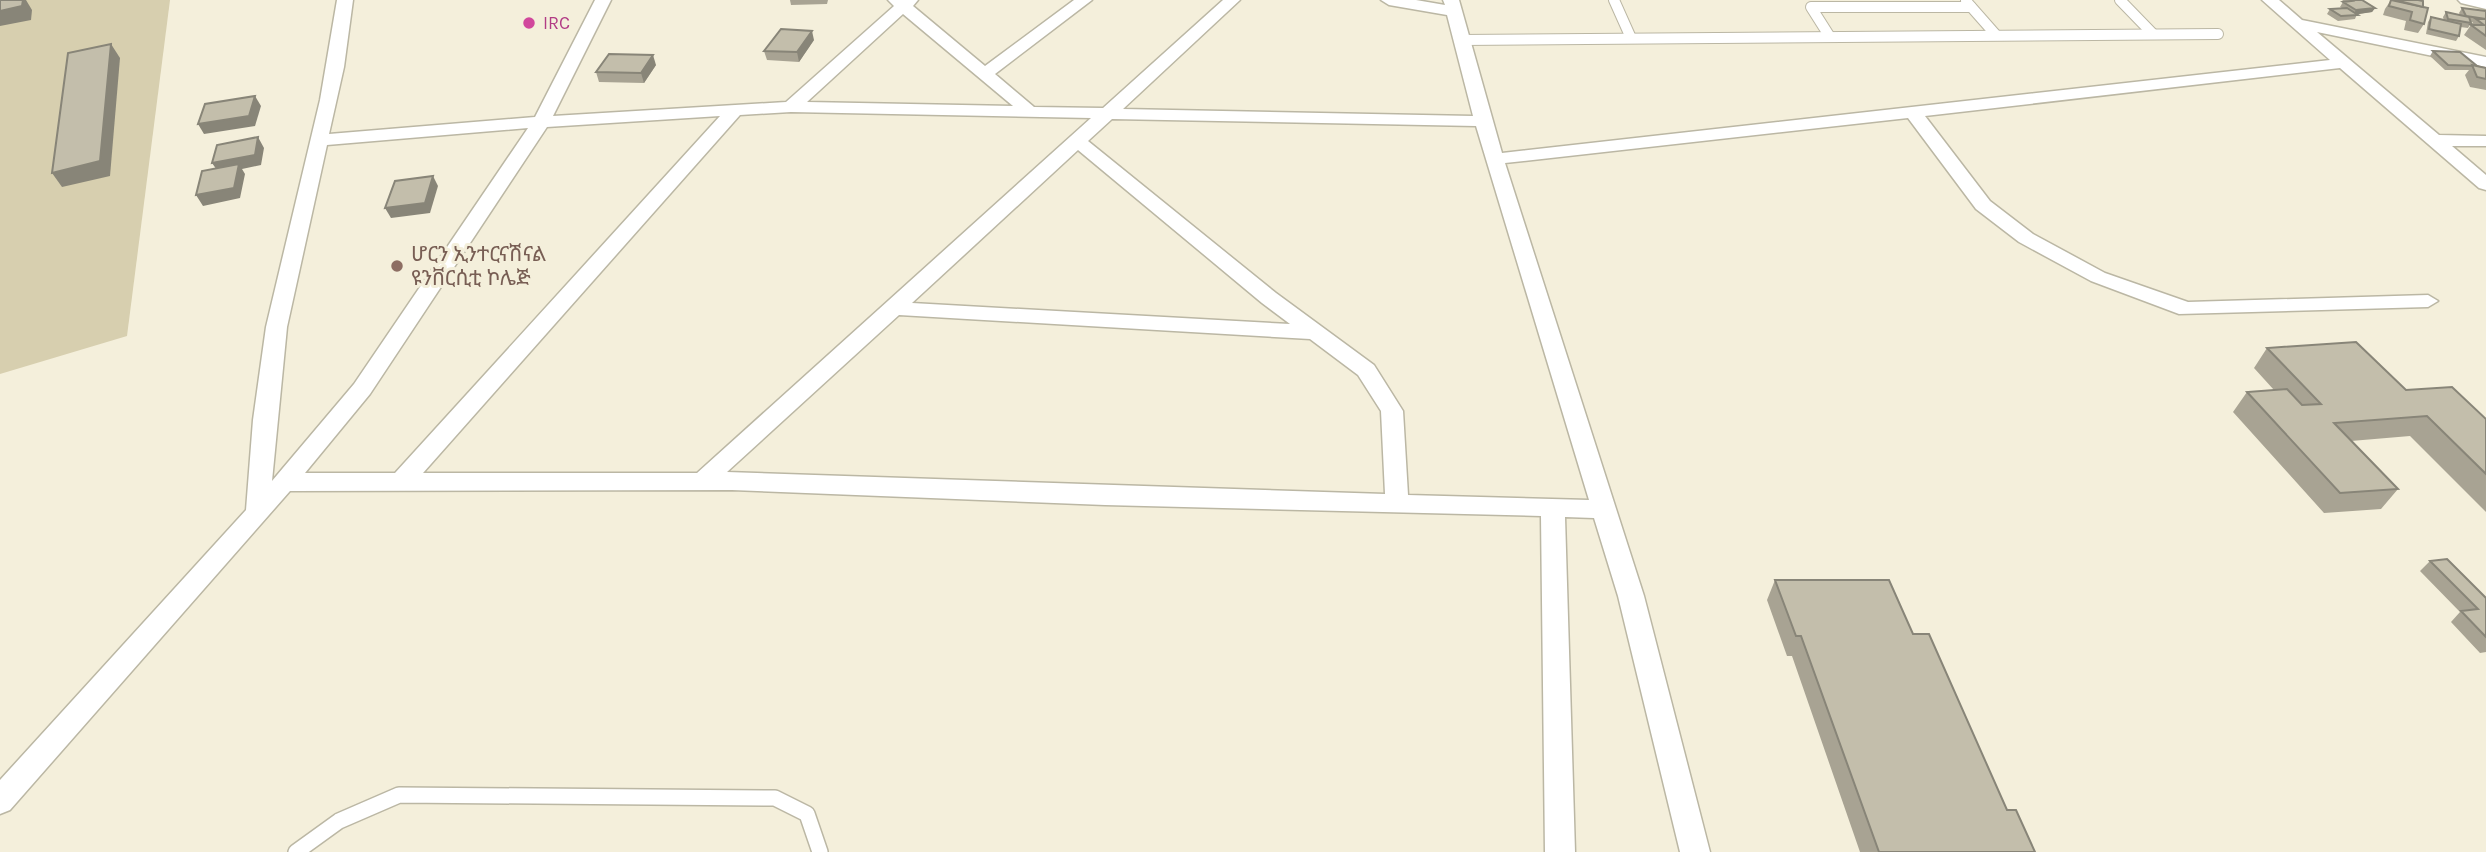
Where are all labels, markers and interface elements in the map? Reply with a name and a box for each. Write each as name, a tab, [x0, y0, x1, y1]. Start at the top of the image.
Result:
place label: IRC	[543, 12, 570, 34]
marker: IRC	[521, 15, 537, 31]
place label: ሆርን ኢንተርናሽናል ዩንቨርሲቲ ኮሌጅ	[411, 242, 546, 290]
marker: ሆርን ኢንተርናሽናል ዩንቨርሲቲ ኮሌጅ	[389, 258, 405, 274]

